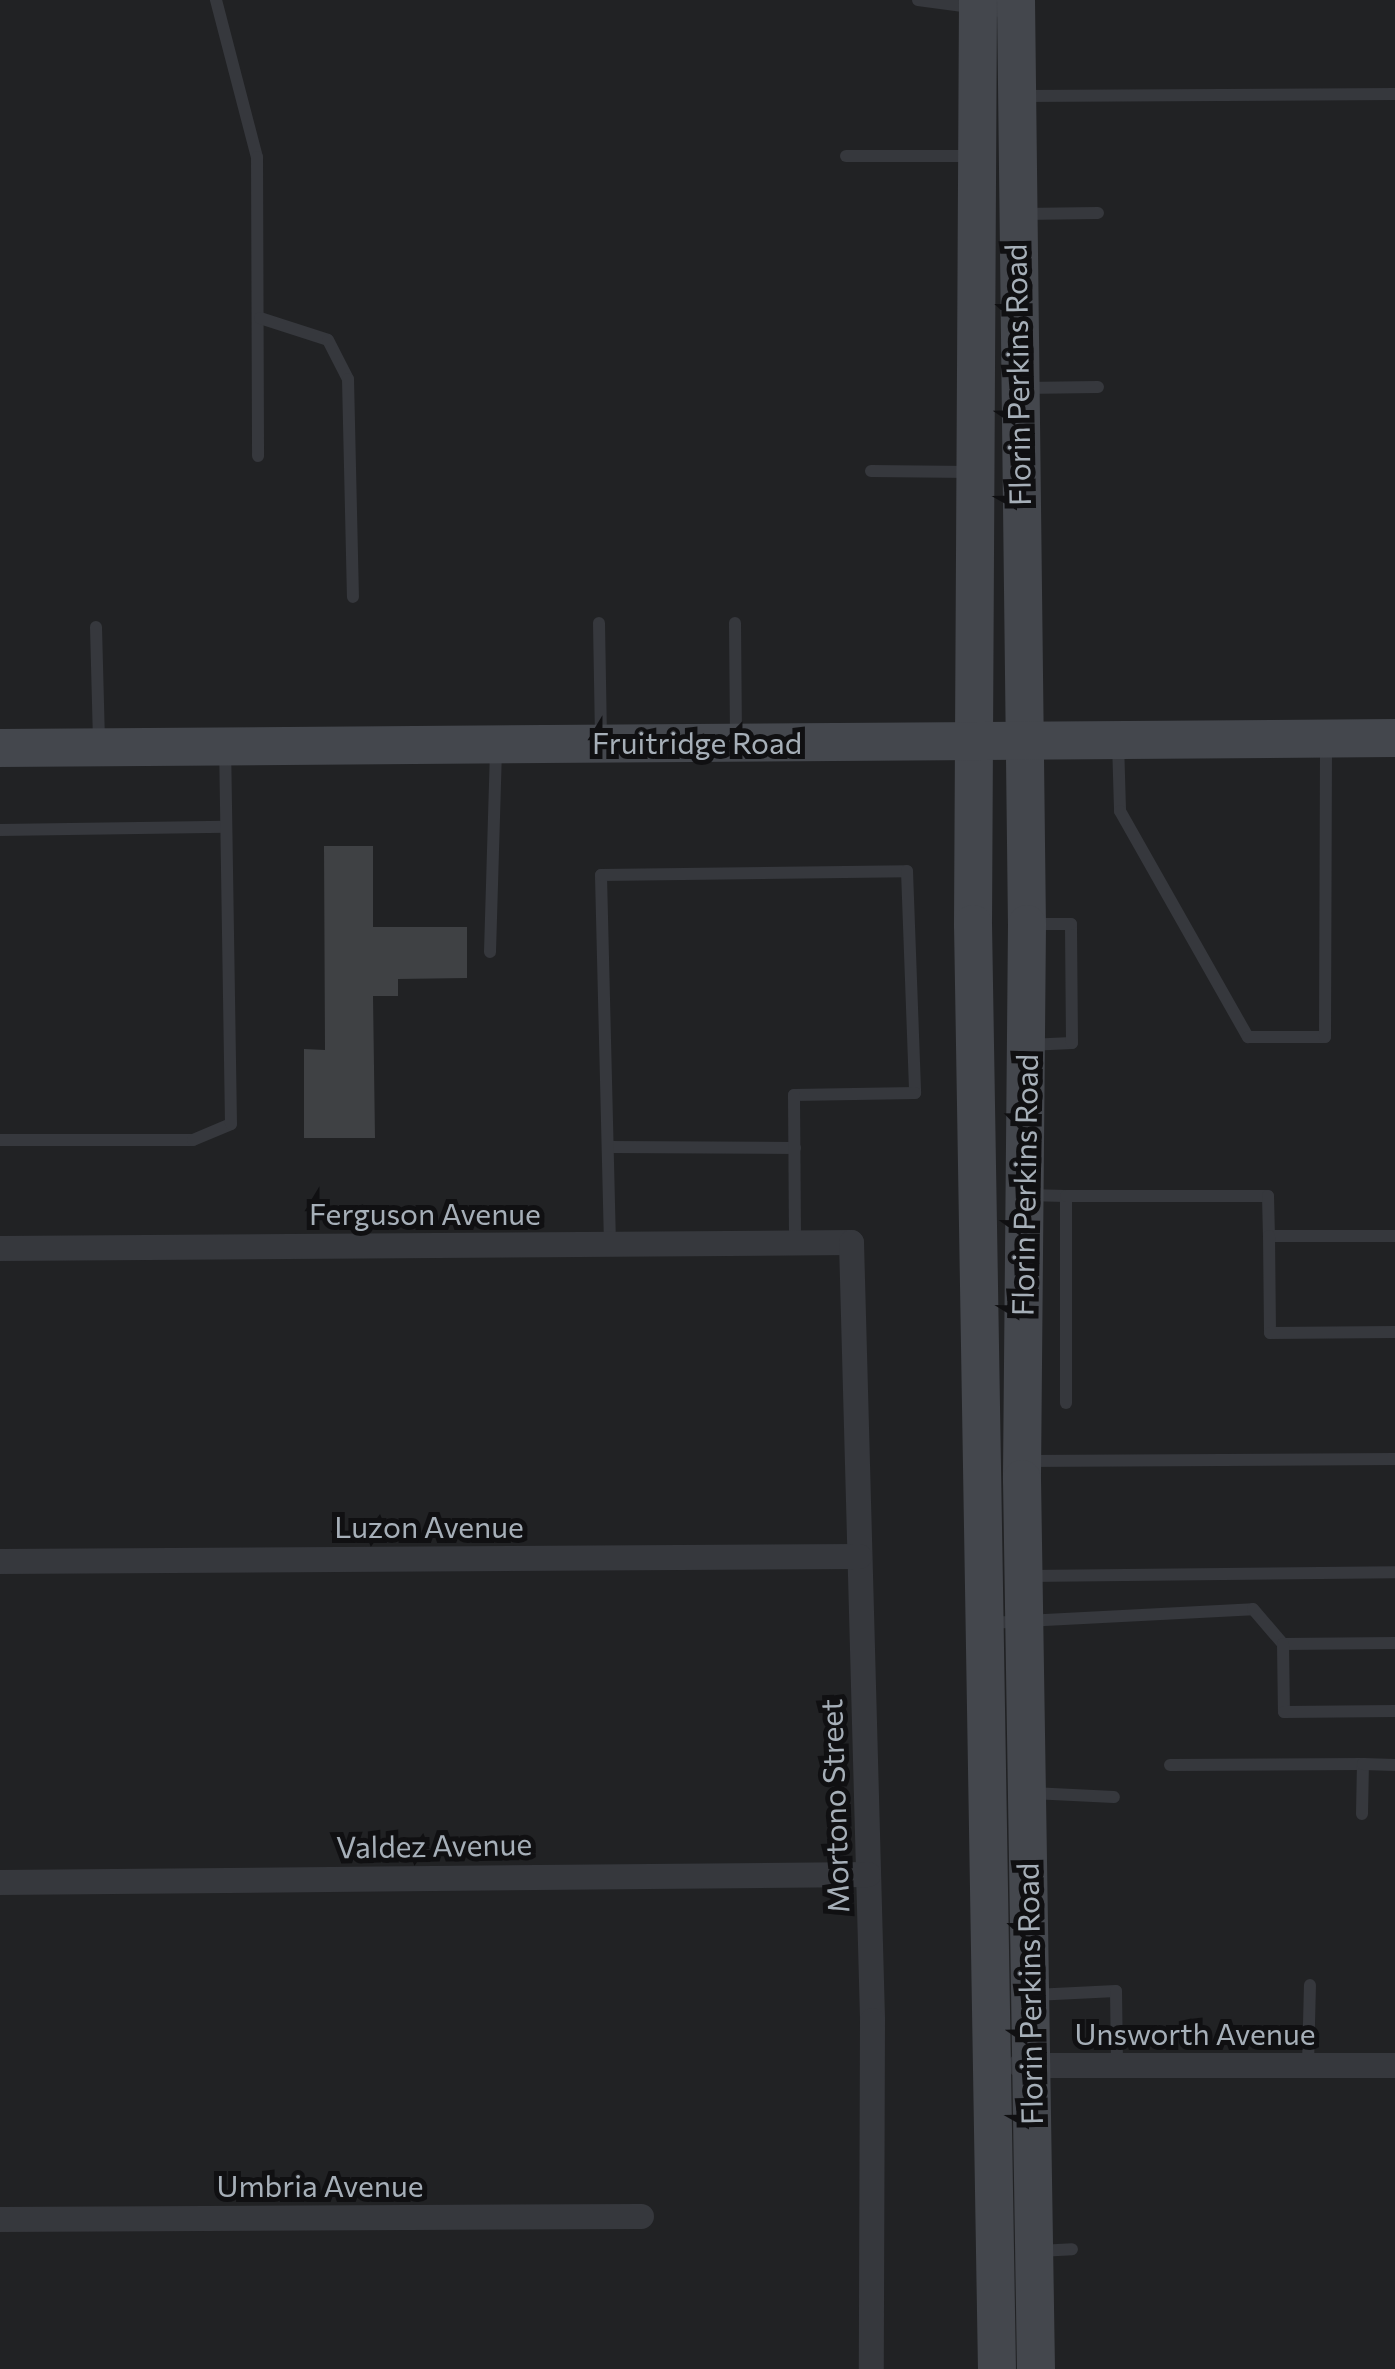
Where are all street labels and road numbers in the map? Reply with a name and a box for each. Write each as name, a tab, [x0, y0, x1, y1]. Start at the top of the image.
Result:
street label: Florin Perkins Road	[997, 244, 1037, 506]
street label: Fruitridge Road	[592, 724, 802, 760]
street label: Florin Perkins Road	[1004, 1054, 1044, 1316]
street label: Ferguson Avenue	[309, 1195, 541, 1231]
street label: Luzon Avenue	[334, 1508, 524, 1544]
street label: Mortono Street	[812, 1698, 856, 1914]
street label: Valdez Avenue	[336, 1825, 532, 1865]
street label: Florin Perkins Road	[1009, 1863, 1049, 2125]
street label: Unsworth Avenue	[1074, 2015, 1316, 2051]
street label: Umbria Avenue	[217, 2167, 423, 2203]

